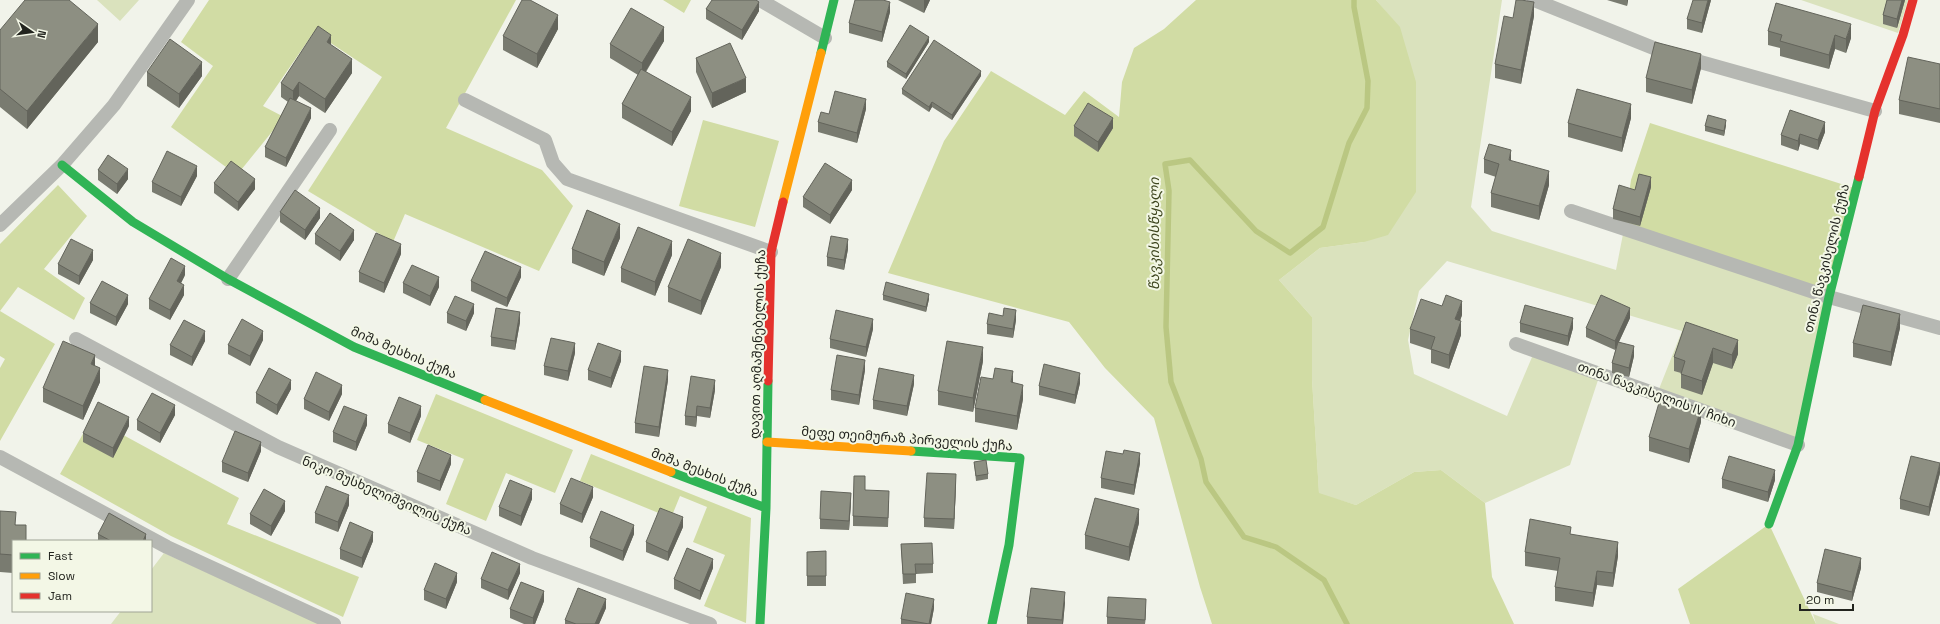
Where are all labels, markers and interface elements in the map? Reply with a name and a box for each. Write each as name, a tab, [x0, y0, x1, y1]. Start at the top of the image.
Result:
north arrow	[12, 12, 52, 52]
text: N	[34, 29, 49, 39]
water label: წავკისისწყალი	[1145, 177, 1163, 290]
street label: თინა წავკისელის ქუჩა	[1800, 182, 1853, 334]
street label: დავით აღმაშენებელის ქუჩა	[746, 249, 769, 439]
street label: მიშა მესხის ქუჩა	[348, 322, 459, 382]
street label: თინა წავკისელის IV ჩიხი	[1575, 358, 1738, 431]
street label: მეფე თეიმურაზ პირველის ქუჩა	[801, 423, 1013, 454]
street label: მიშა მესხის ქუჩა	[649, 444, 761, 501]
street label: ნიკო მუსხელიშვილის ქუჩა	[299, 452, 474, 539]
legend	[12, 540, 152, 612]
text: Fast	[48, 548, 73, 564]
text: Slow	[48, 568, 75, 584]
scale bar	[1800, 586, 1853, 612]
text: Jam	[48, 588, 72, 604]
text: 20 m	[1806, 592, 1834, 608]

